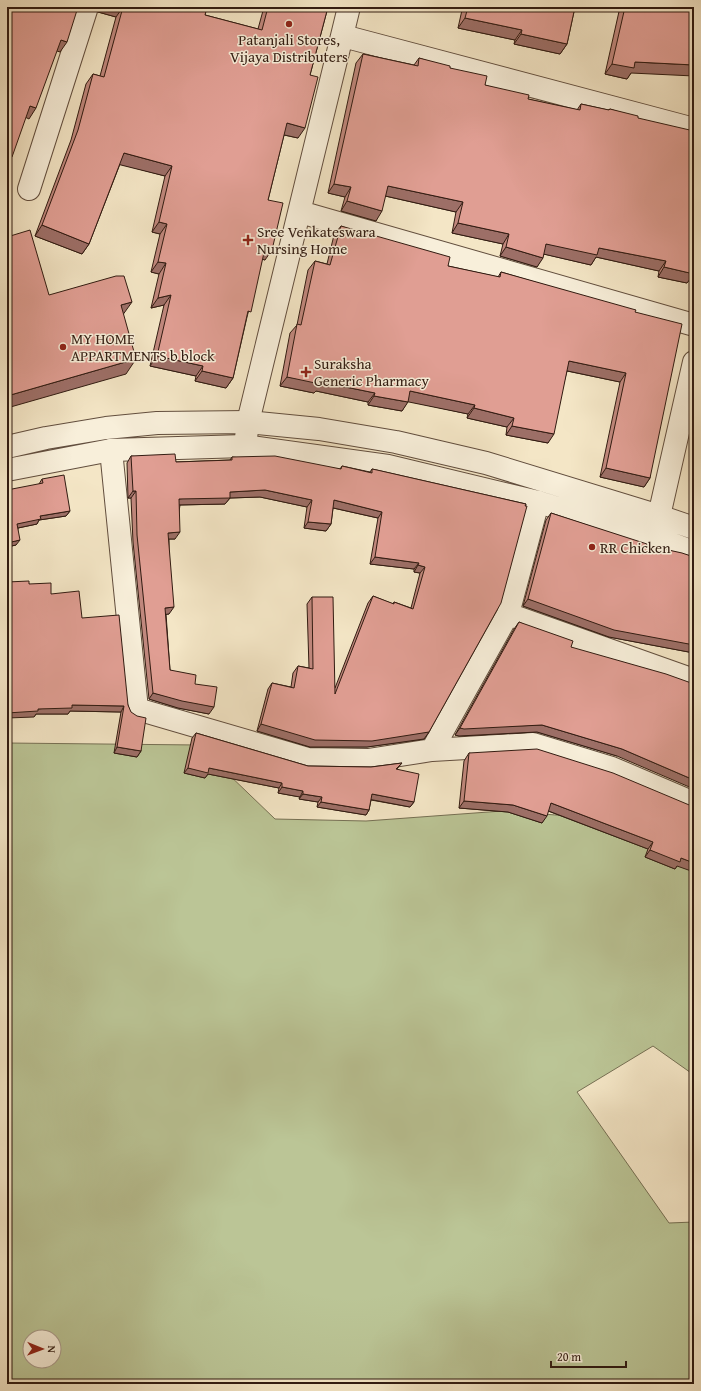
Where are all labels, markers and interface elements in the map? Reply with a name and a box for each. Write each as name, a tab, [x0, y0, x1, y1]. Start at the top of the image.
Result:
marker: Patanjali Stores, Vijaya Distributers	[284, 19, 294, 29]
place label: Patanjali Stores, Vijaya Distributers	[230, 29, 348, 67]
place label: Sree Venkateswara Nursing Home	[257, 221, 376, 259]
marker: Sree Venkateswara Nursing Home	[242, 234, 254, 246]
place label: MY HOME APPARTMENTS b block	[71, 328, 215, 366]
marker: MY HOME APPARTMENTS b block	[58, 342, 68, 352]
place label: Suraksha Generic Pharmacy	[314, 353, 429, 391]
marker: Suraksha Generic Pharmacy	[301, 367, 311, 377]
place label: RR Chicken	[600, 537, 671, 558]
marker: RR Chicken	[587, 542, 597, 552]
north arrow	[22, 1329, 62, 1369]
scale bar	[551, 1343, 626, 1369]
text: N	[44, 1345, 60, 1354]
text: 20 m	[557, 1348, 581, 1365]

